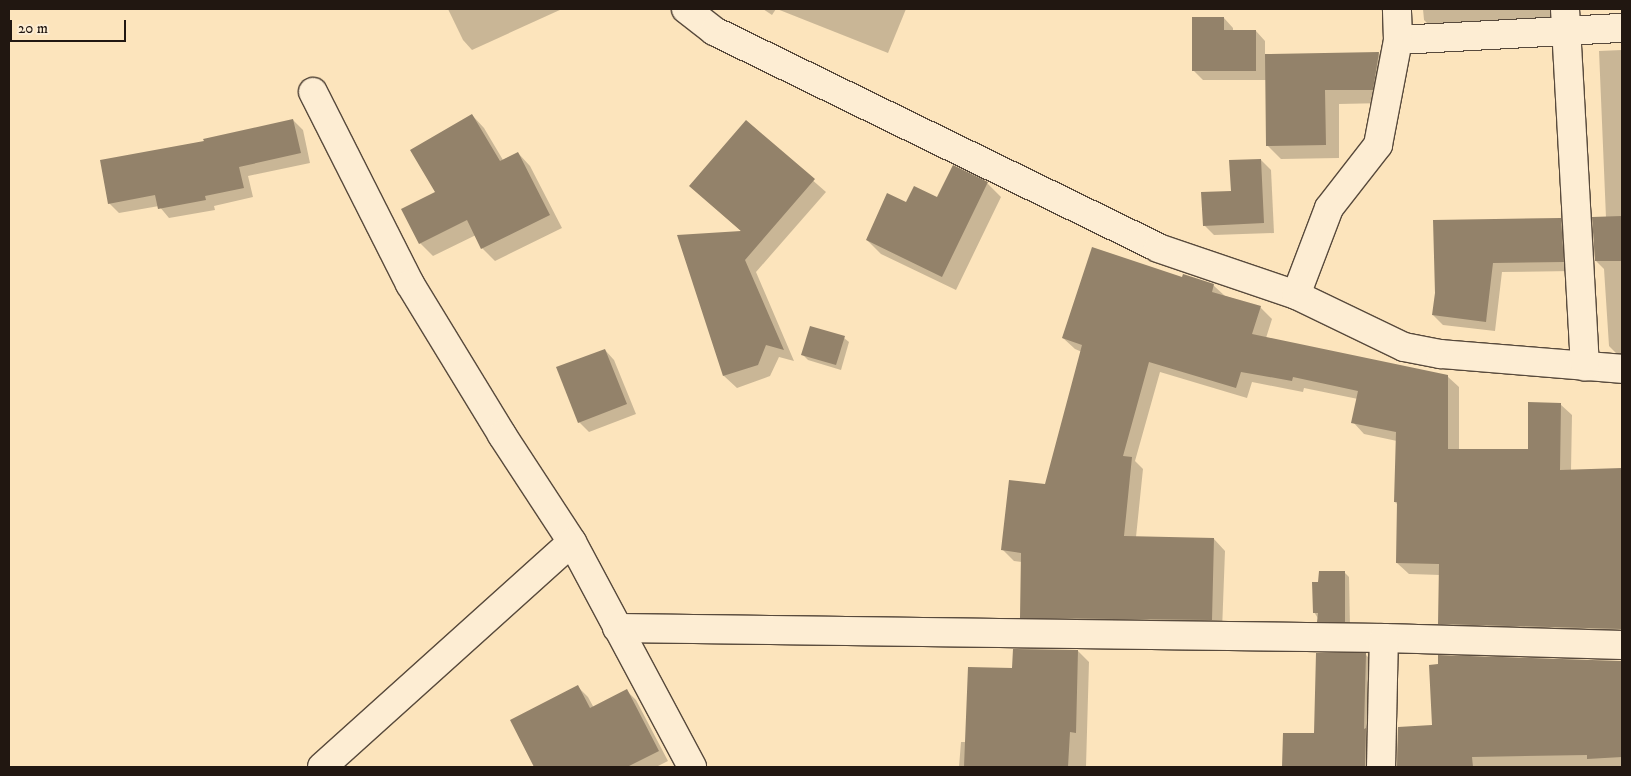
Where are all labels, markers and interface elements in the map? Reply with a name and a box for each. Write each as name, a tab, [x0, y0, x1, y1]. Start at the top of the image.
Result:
scale bar	[12, 10, 129, 42]
text: 20 m	[18, 19, 48, 38]

